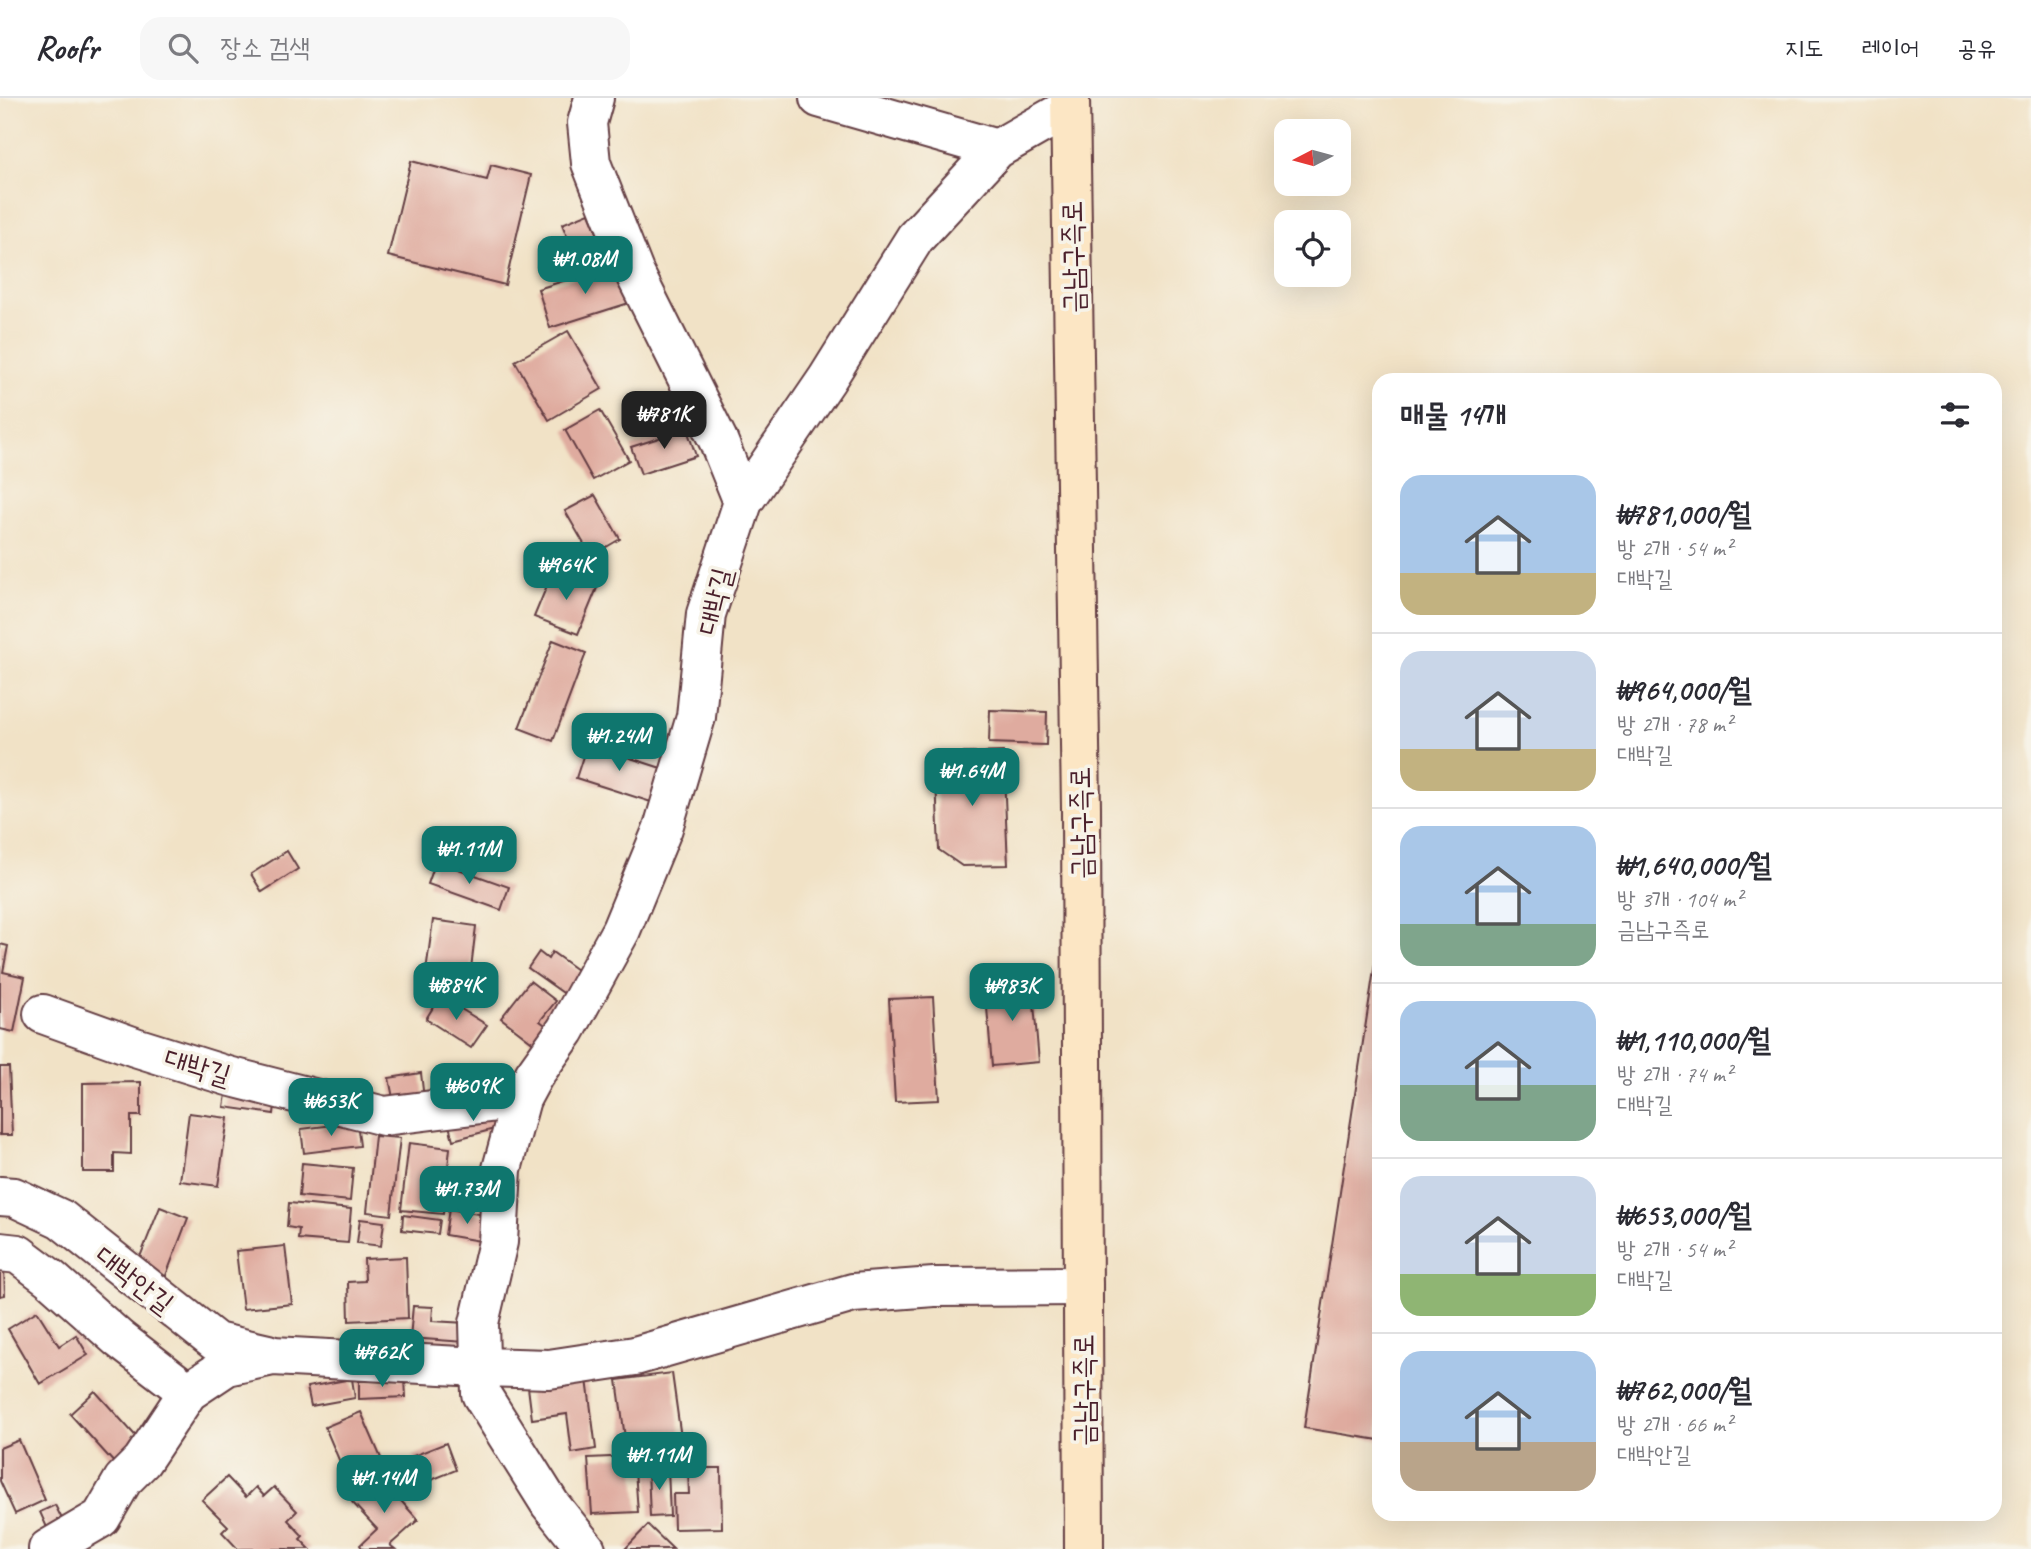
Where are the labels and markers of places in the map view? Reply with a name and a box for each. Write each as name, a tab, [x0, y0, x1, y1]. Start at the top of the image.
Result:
pin: ₩1.08M	[528, 236, 642, 296]
pin: ₩781K	[615, 392, 713, 451]
pin: ₩964K	[517, 542, 615, 602]
pin: ₩1.24M	[562, 714, 676, 773]
pin: ₩1.64M	[915, 748, 1029, 808]
pin: ₩1.11M	[412, 826, 526, 886]
pin: ₩884K	[407, 962, 505, 1022]
pin: ₩983K	[963, 964, 1061, 1023]
pin: ₩609K	[424, 1063, 522, 1123]
pin: ₩653K	[282, 1079, 380, 1138]
pin: ₩1.73M	[410, 1166, 524, 1226]
pin: ₩762K	[333, 1330, 431, 1389]
pin: ₩1.11M	[602, 1432, 716, 1492]
pin: ₩1.14M	[327, 1456, 441, 1515]

